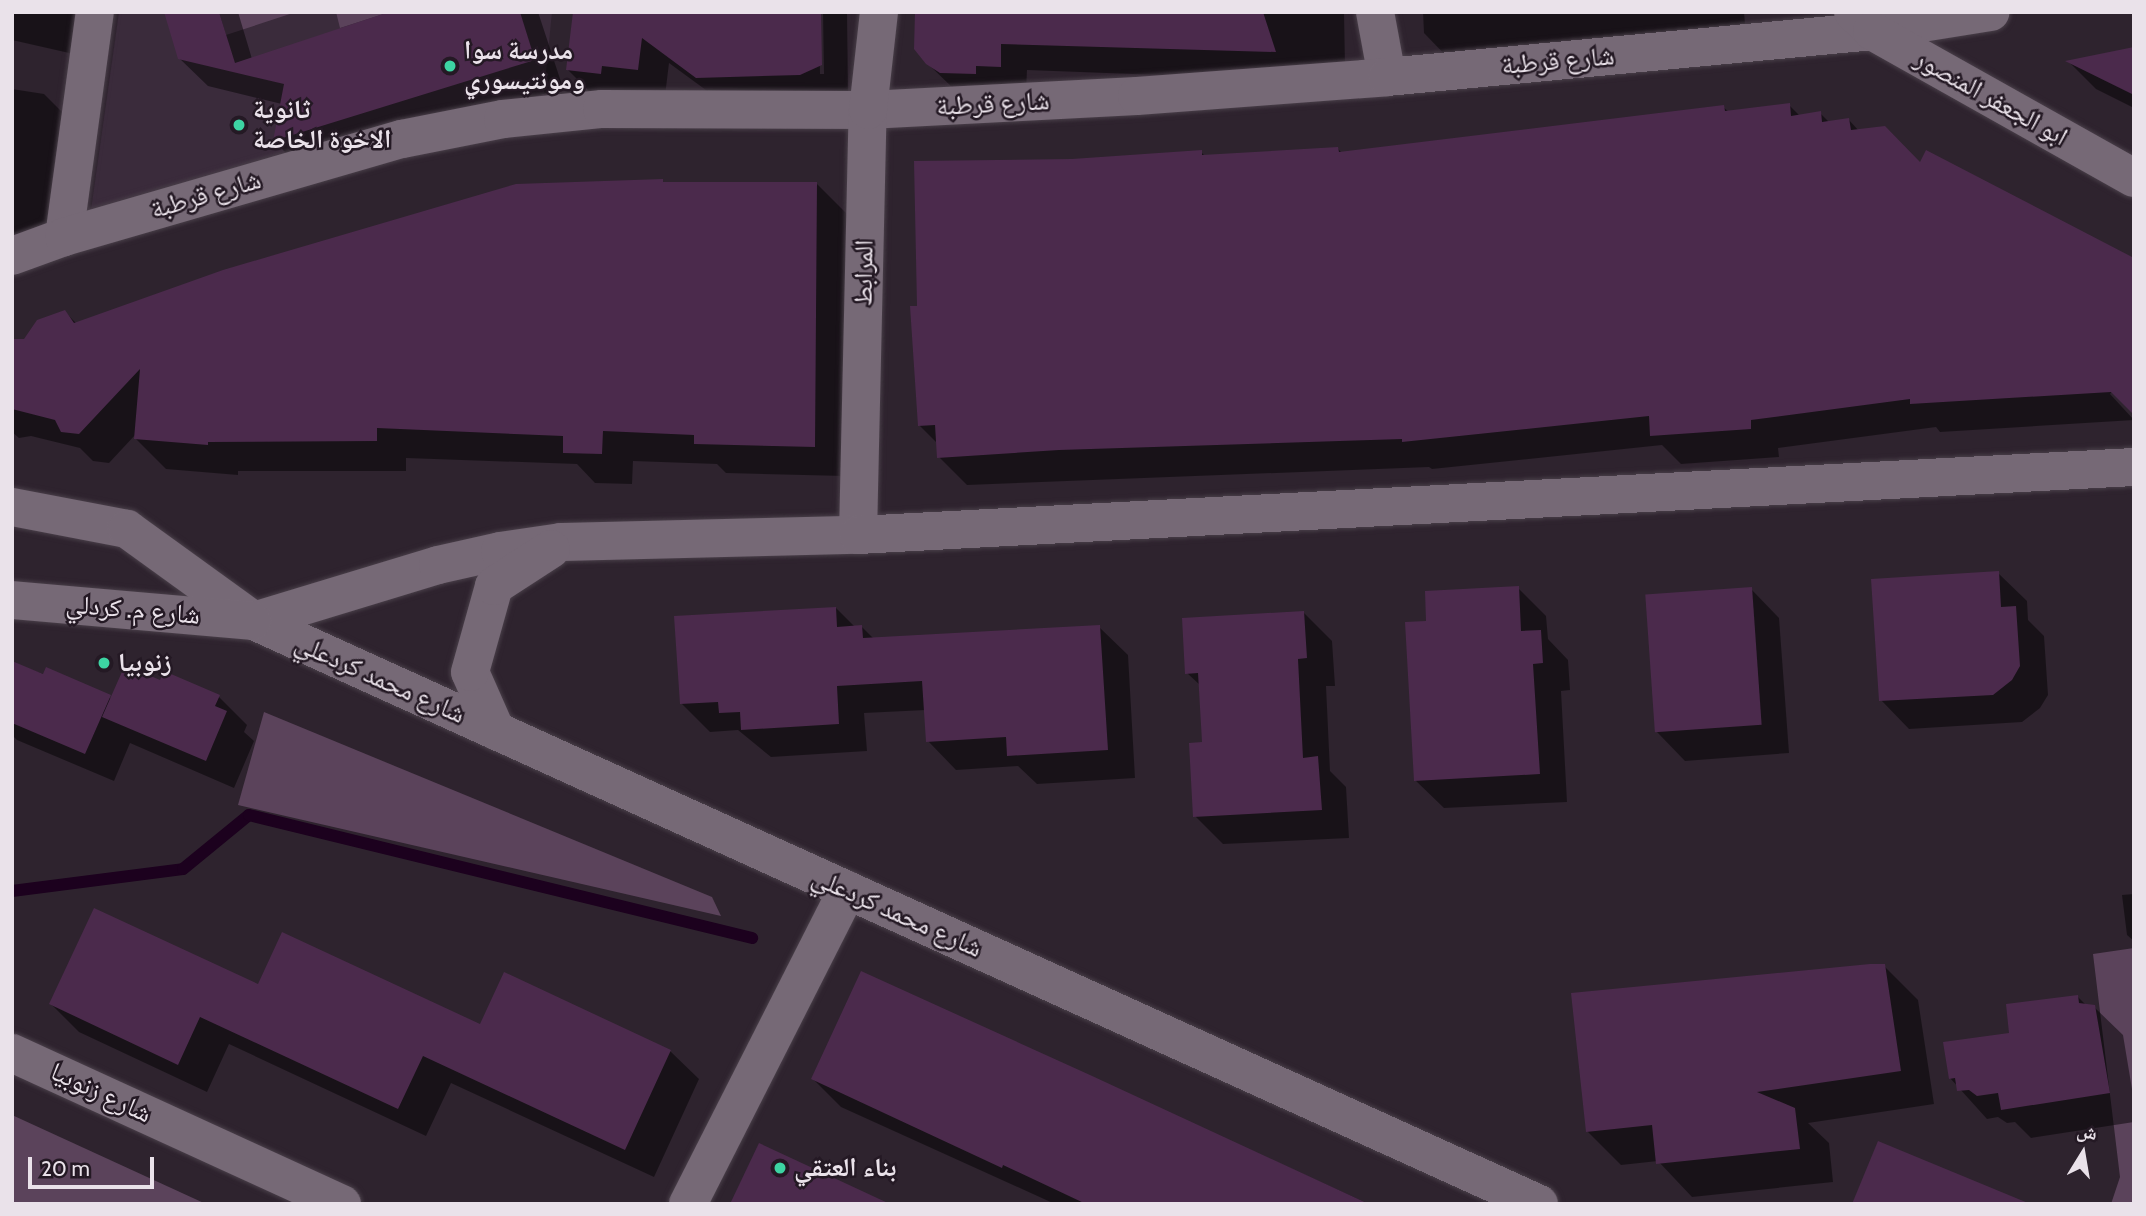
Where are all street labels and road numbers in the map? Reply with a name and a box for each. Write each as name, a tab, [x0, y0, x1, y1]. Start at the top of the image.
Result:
street label: شارع قرطبة	[1500, 41, 1616, 81]
street label: ابو الجعفر المنصور	[1909, 43, 2073, 153]
street label: شارع قرطبة	[936, 85, 1050, 123]
street label: شارع قرطبة	[147, 164, 265, 226]
street label: المرابط	[848, 240, 880, 306]
street label: شارع م. كردلي	[65, 589, 201, 631]
street label: شارع محمد كردعلي	[290, 628, 470, 730]
street label: شارع محمد كردعلي	[807, 862, 987, 964]
street label: شارع زنوبيا	[46, 1056, 156, 1130]

